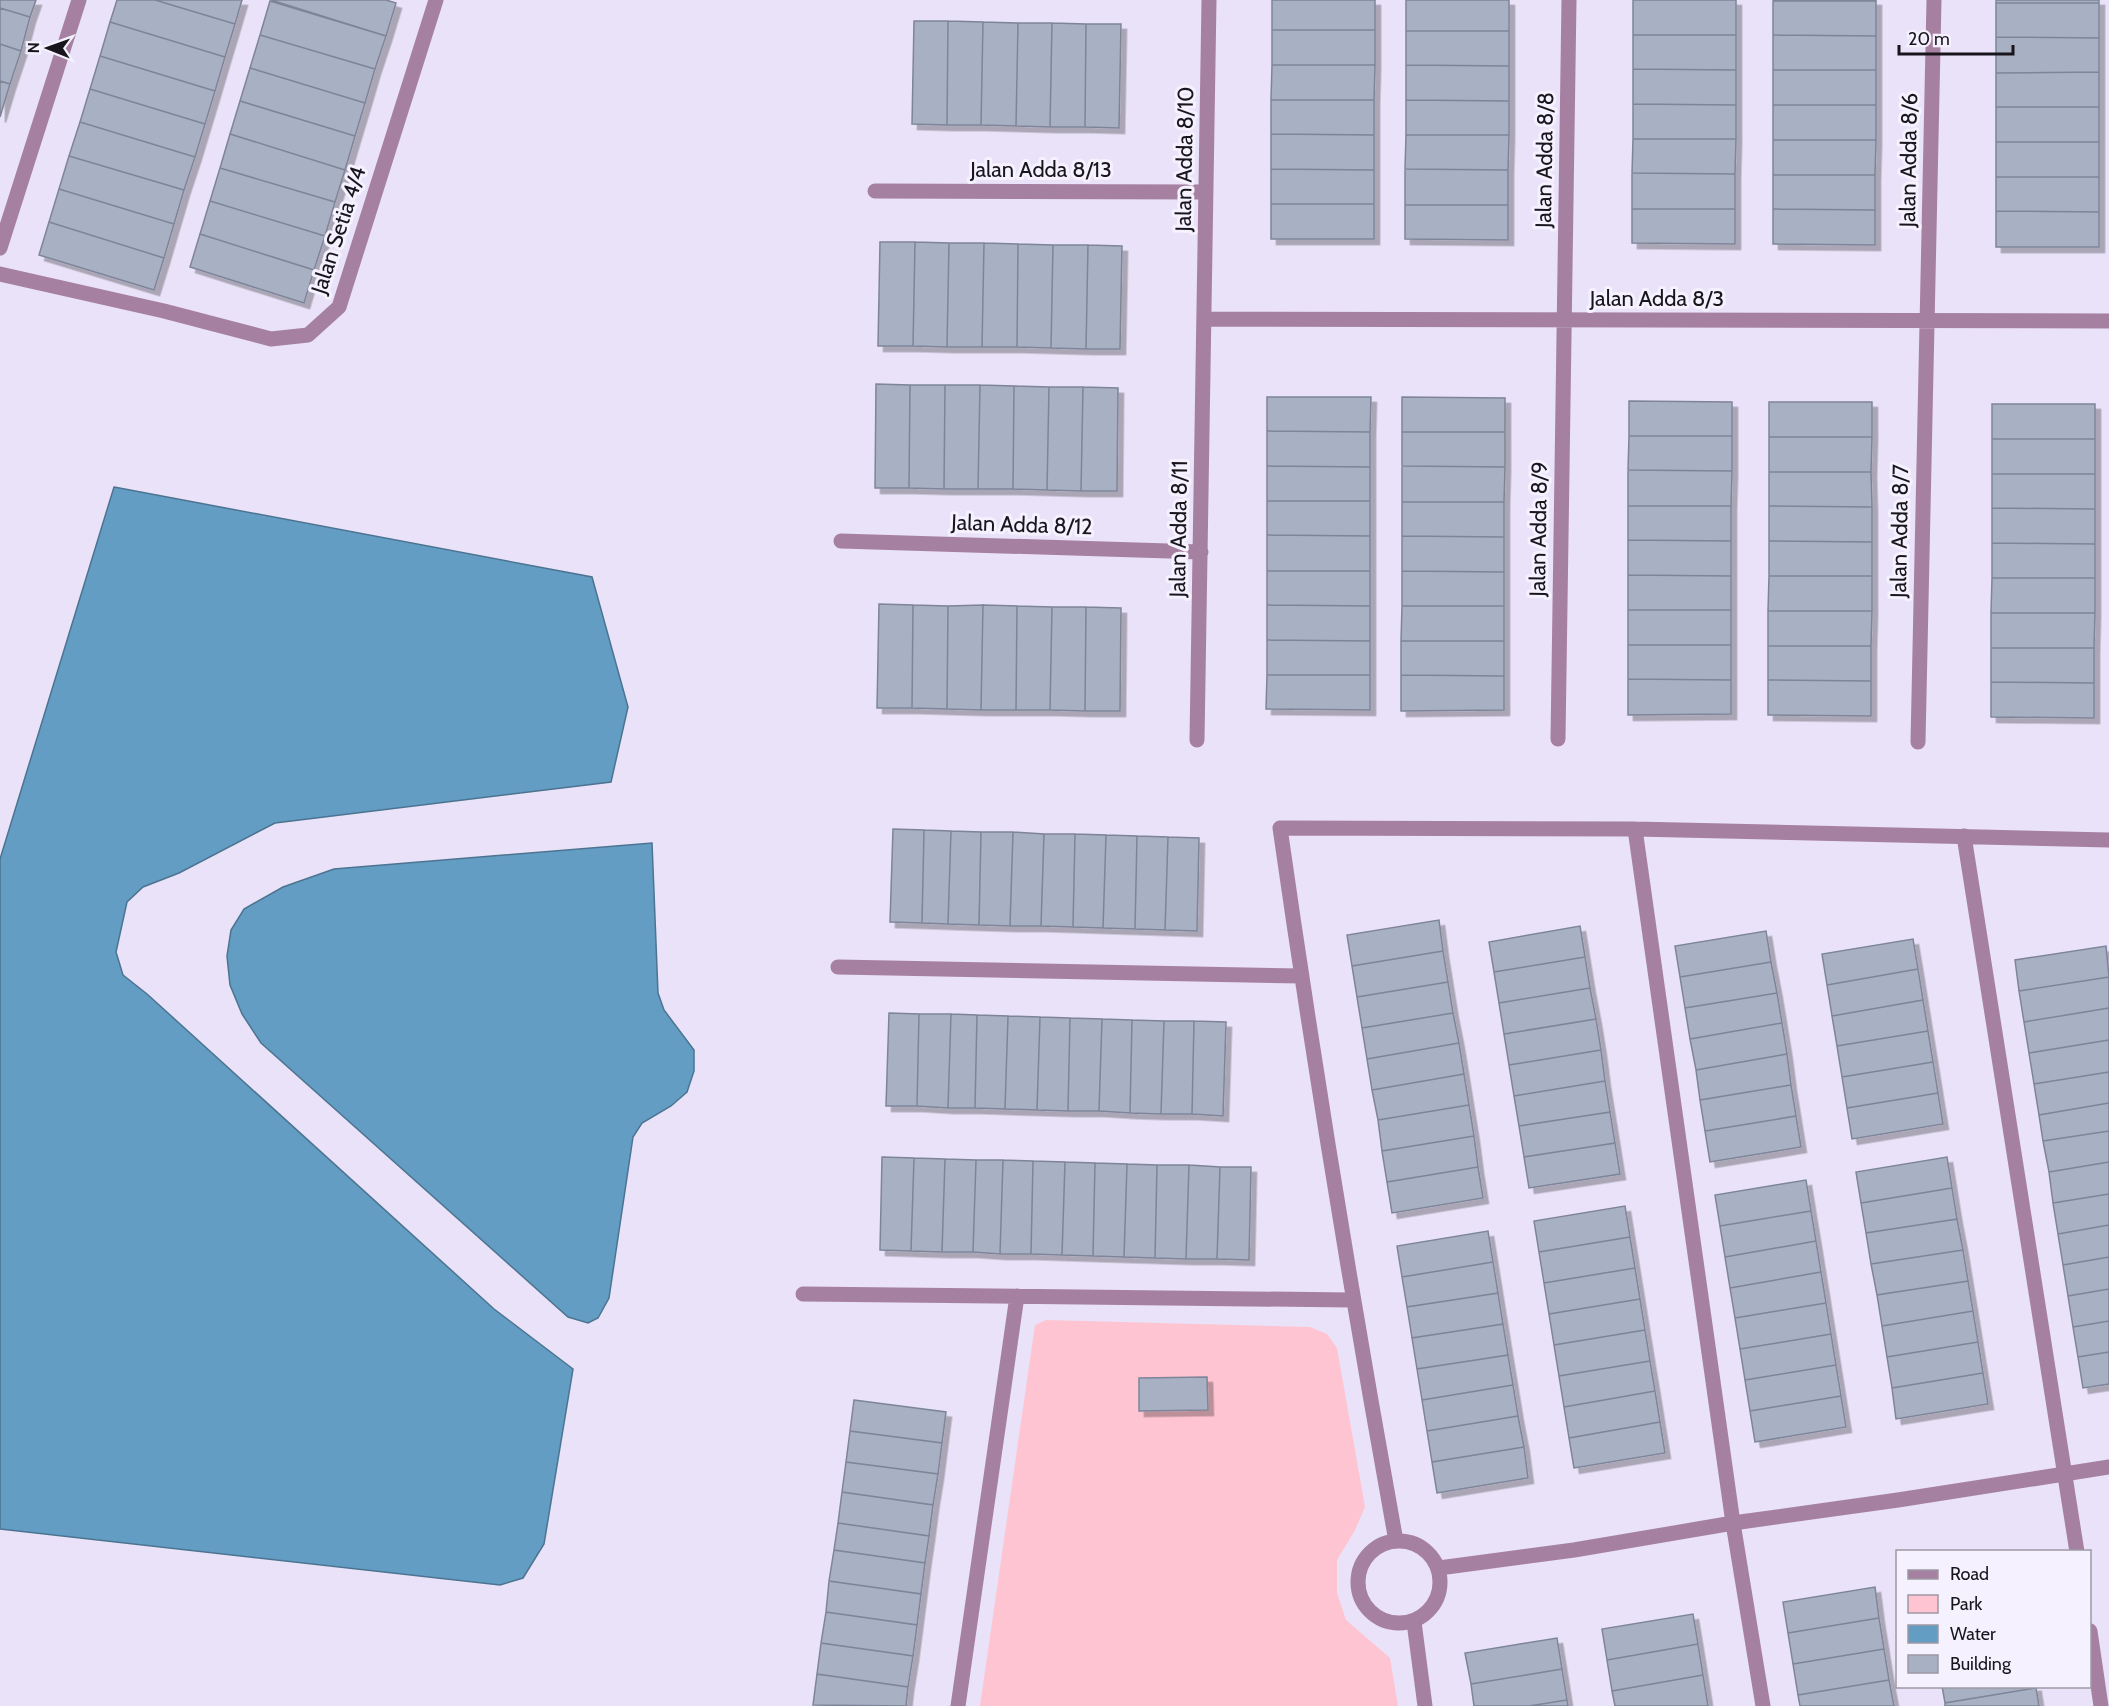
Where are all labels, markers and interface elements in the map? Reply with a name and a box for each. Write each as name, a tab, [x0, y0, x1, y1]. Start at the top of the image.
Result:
north arrow	[18, 18, 78, 78]
scale bar	[1899, 18, 2013, 56]
text: 20 m	[1908, 28, 1950, 50]
text: N	[24, 42, 43, 54]
street label: Jalan Adda 8/10	[1170, 86, 1199, 233]
street label: Jalan Adda 8/8	[1530, 92, 1559, 229]
street label: Jalan Adda 8/6	[1894, 93, 1923, 228]
street label: Jalan Adda 8/13	[969, 156, 1112, 183]
street label: Jalan Setia 4/4	[305, 163, 372, 298]
street label: Jalan Adda 8/3	[1589, 285, 1724, 312]
street label: Jalan Adda 8/11	[1164, 460, 1193, 599]
street label: Jalan Adda 8/9	[1524, 461, 1553, 598]
street label: Jalan Adda 8/7	[1885, 464, 1914, 599]
street label: Jalan Adda 8/12	[950, 509, 1093, 540]
legend	[1896, 1550, 2091, 1688]
text: Road	[1950, 1563, 1989, 1585]
text: Park	[1950, 1593, 1983, 1615]
text: Water	[1950, 1623, 1996, 1645]
text: Building	[1950, 1653, 2012, 1675]

